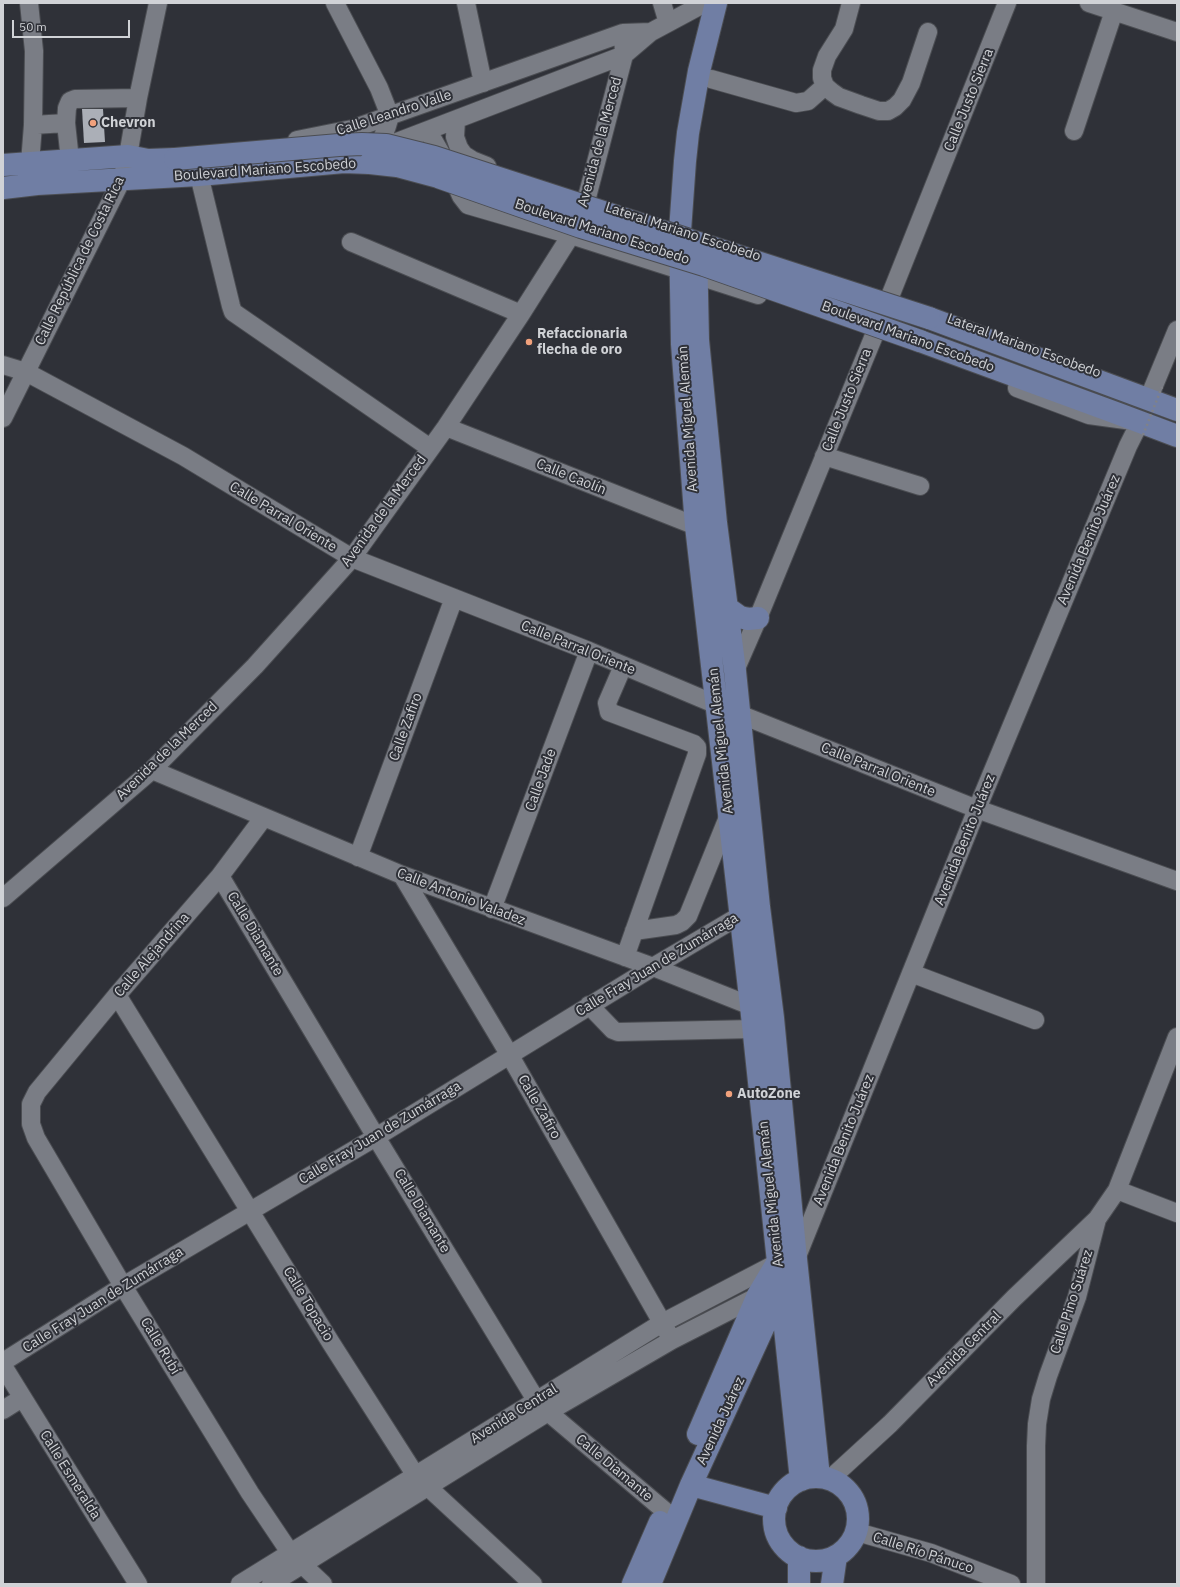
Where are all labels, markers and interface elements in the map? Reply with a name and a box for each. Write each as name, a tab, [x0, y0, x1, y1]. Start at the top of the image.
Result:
scale bar	[14, 12, 132, 38]
text: 50 m	[19, 19, 47, 34]
street label: Calle Justo Sierra	[941, 46, 997, 154]
street label: Avenida de la Merced	[575, 75, 625, 209]
street label: Calle Leandro Valle	[334, 86, 454, 140]
place label: Chevron	[101, 115, 156, 131]
marker: Chevron	[88, 118, 98, 128]
street label: Boulevard Mariano Escobedo	[173, 155, 357, 185]
street label: Calle República de Costa Rica	[32, 174, 128, 348]
street label: Boulevard Mariano Escobedo	[513, 196, 691, 268]
street label: Lateral Mariano Escobedo	[603, 199, 763, 265]
street label: Boulevard Mariano Escobedo	[819, 298, 997, 376]
street label: Lateral Mariano Escobedo	[945, 310, 1103, 382]
place label: Refaccionaria flecha de oro	[537, 326, 627, 358]
marker: Refaccionaria flecha de oro	[524, 337, 534, 347]
street label: Avenida Miguel Alemán	[675, 345, 701, 493]
street label: Calle Justo Sierra	[819, 346, 875, 454]
street label: Avenida de la Merced	[338, 452, 430, 570]
street label: Calle Caolín	[534, 455, 608, 499]
street label: Avenida Benito Juárez	[1054, 472, 1124, 608]
street label: Calle Parral Oriente	[226, 478, 340, 556]
street label: Calle Parral Oriente	[518, 617, 638, 679]
street label: Avenida Miguel Alemán	[705, 667, 737, 815]
street label: Calle Zafiro	[386, 691, 426, 763]
street label: Avenida de la Merced	[113, 698, 221, 804]
street label: Calle Parral Oriente	[818, 739, 938, 801]
street label: Calle Jade	[522, 747, 560, 813]
street label: Avenida Benito Juárez	[931, 772, 999, 908]
street label: Calle Antonio Valadez	[394, 865, 528, 929]
street label: Calle Diamante	[223, 889, 287, 979]
street label: Calle Alejandrina	[111, 909, 193, 1001]
street label: Calle Fray Juan de Zumárraga	[573, 910, 741, 1020]
street label: Calle Zafiro	[514, 1072, 564, 1142]
street label: Avenida Benito Juárez	[810, 1072, 878, 1208]
street label: Calle Fray Juan de Zumárraga	[296, 1078, 464, 1188]
place label: AutoZone	[737, 1086, 801, 1102]
marker: AutoZone	[724, 1089, 734, 1099]
street label: Avenida Miguel Alemán	[755, 1120, 787, 1268]
street label: Calle Diamante	[390, 1166, 454, 1256]
street label: Calle Fray Juan de Zumárraga	[20, 1244, 186, 1356]
street label: Calle Pino Suárez	[1047, 1248, 1097, 1356]
street label: Calle Topacio	[279, 1264, 337, 1344]
street label: Avenida Central	[923, 1308, 1005, 1390]
street label: Calle Rubí	[137, 1315, 183, 1377]
street label: Avenida Juárez	[693, 1374, 749, 1468]
street label: Avenida Central	[468, 1381, 560, 1447]
street label: Calle Esmeralda	[36, 1427, 104, 1523]
street label: Calle Diamante	[572, 1431, 656, 1505]
street label: Calle Río Pánuco	[871, 1529, 975, 1577]

